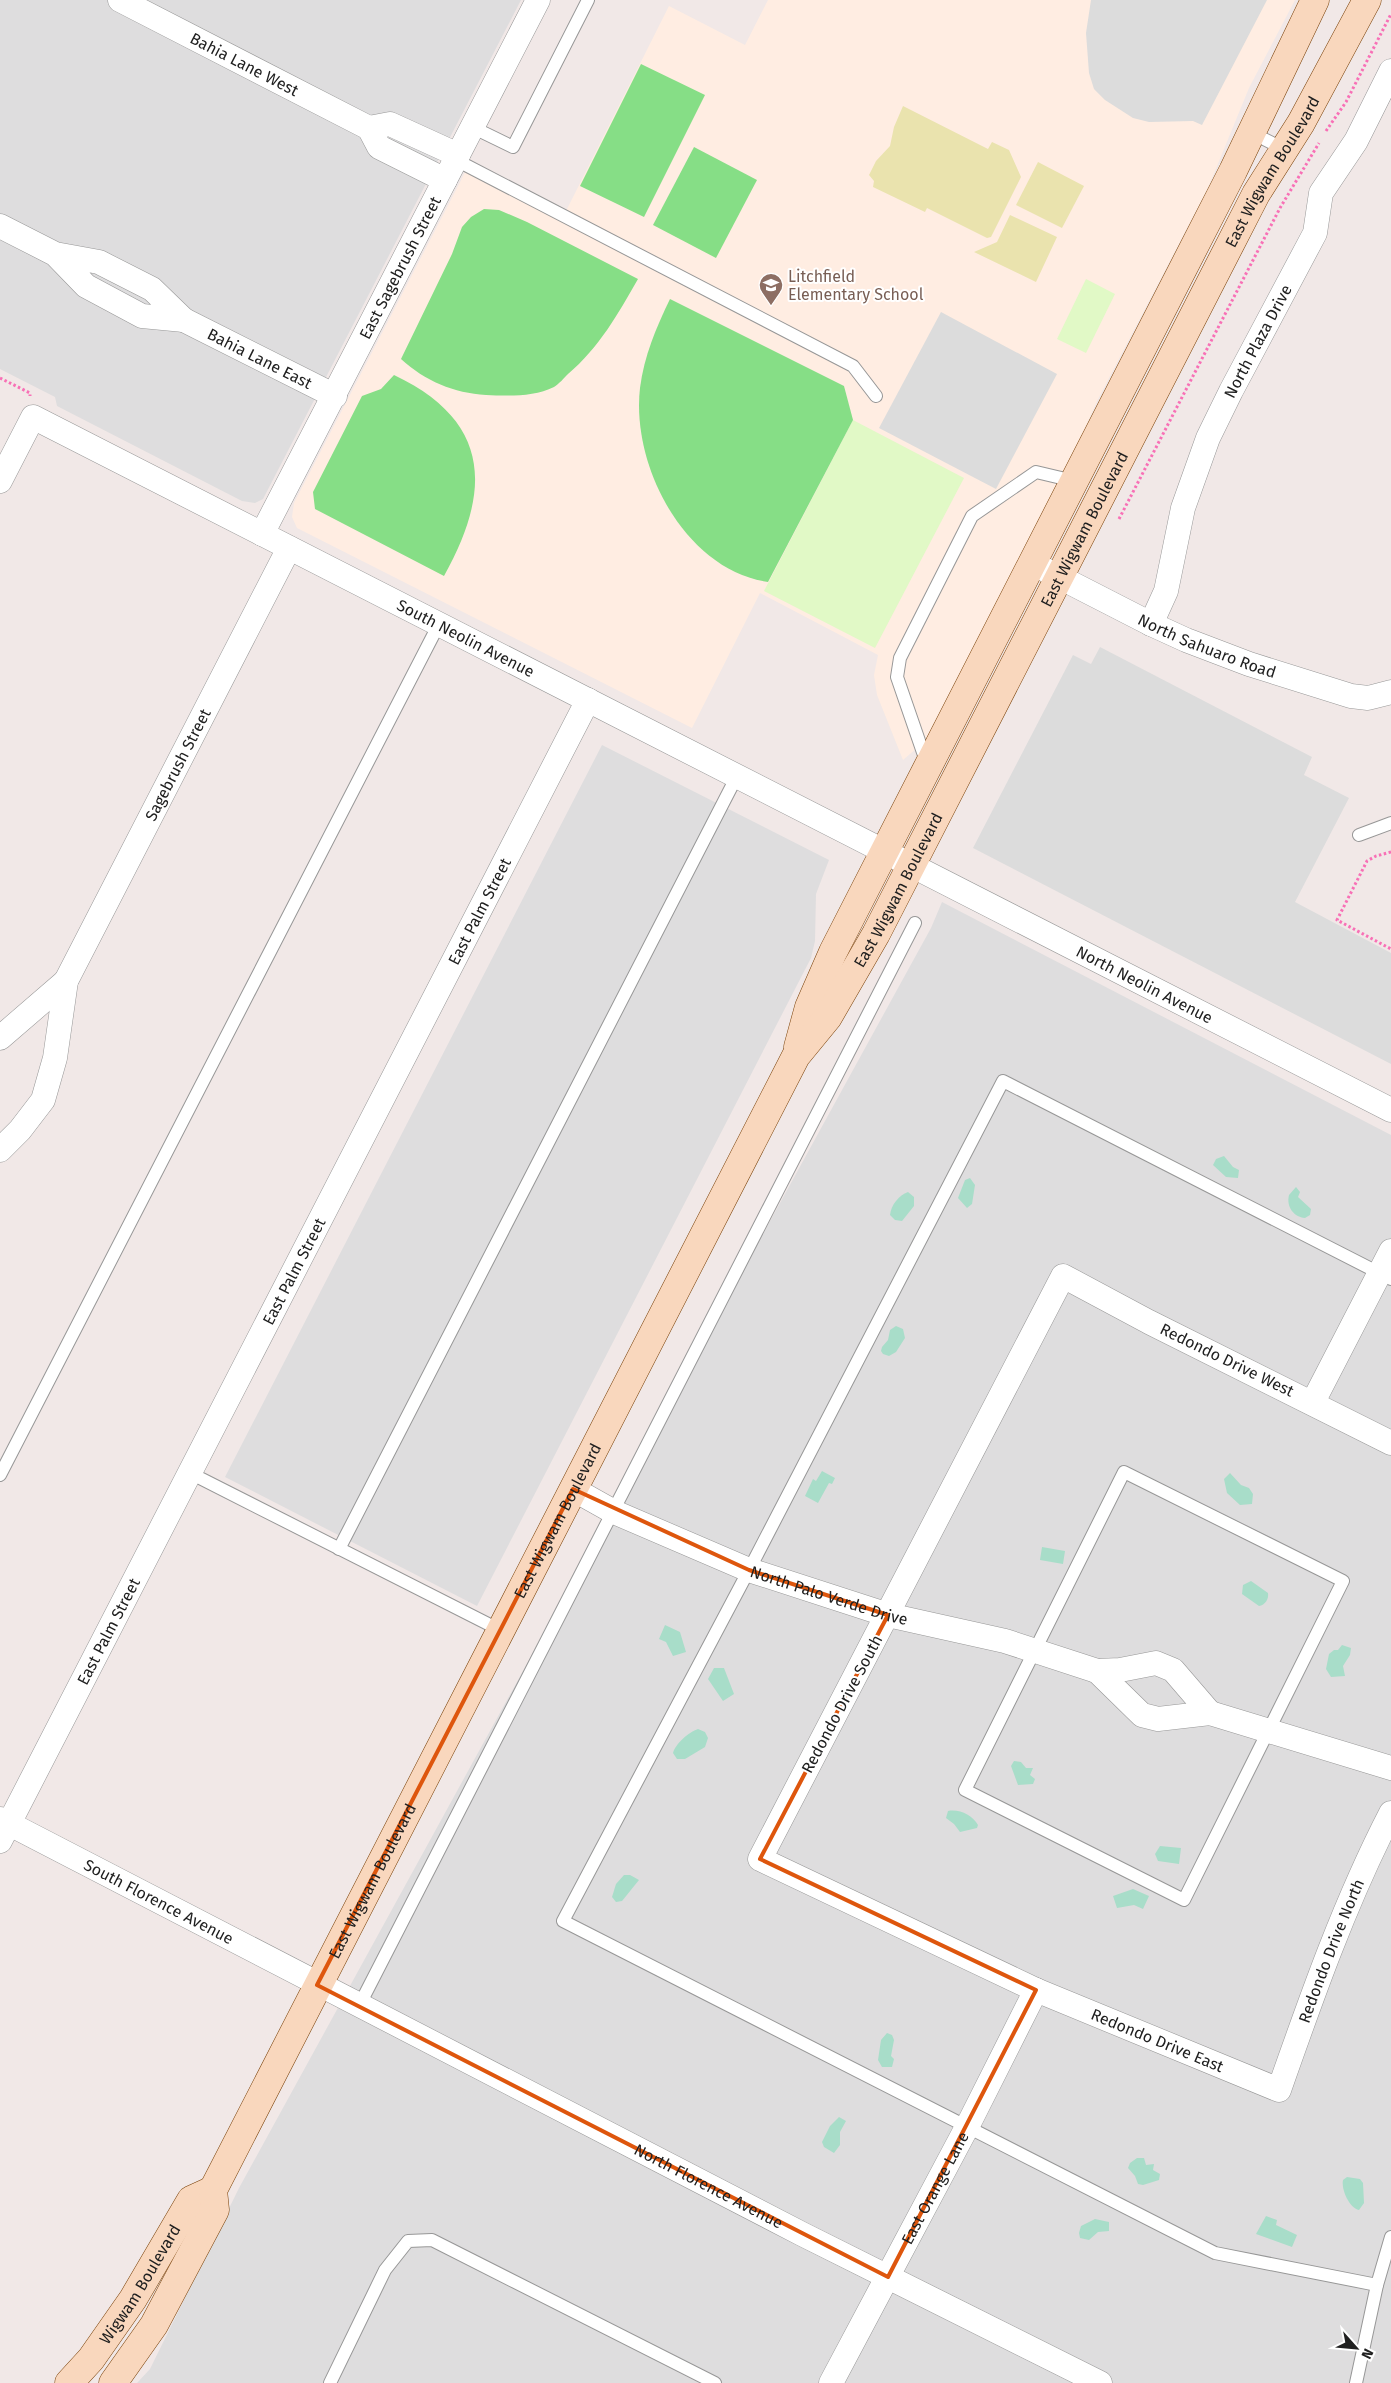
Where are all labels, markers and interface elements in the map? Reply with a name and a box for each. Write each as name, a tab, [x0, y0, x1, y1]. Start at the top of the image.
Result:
street label: Bahia Lane West	[187, 28, 302, 100]
street label: East Wigwam Boulevard	[1221, 93, 1323, 250]
street label: East Sagebrush Street	[355, 193, 445, 342]
place label: Litchfield Elementary School	[788, 267, 924, 304]
school or university icon: Litchfield Elementary School	[758, 272, 784, 306]
street label: North Plaza Drive	[1220, 281, 1295, 401]
street label: Bahia Lane East	[205, 324, 315, 393]
street label: East Wigwam Boulevard	[1036, 448, 1132, 610]
street label: South Neolin Avenue	[394, 595, 538, 681]
street label: North Sahuaro Road	[1135, 610, 1278, 681]
street label: Sagebrush Street	[141, 705, 214, 824]
street label: East Wigwam Boulevard	[849, 809, 946, 970]
street label: East Palm Street	[444, 854, 515, 968]
street label: North Neolin Avenue	[1073, 941, 1216, 1027]
street label: East Palm Street	[258, 1214, 329, 1328]
street label: Redondo Drive West	[1157, 1319, 1297, 1401]
street label: East Wigwam Boulevard	[509, 1440, 605, 1601]
street label: North Palo Verde Drive	[748, 1562, 910, 1629]
street label: East Palm Street	[73, 1574, 144, 1688]
street label: Redondo Drive South	[797, 1632, 887, 1776]
street label: East Wigwam Boulevard	[324, 1800, 420, 1962]
street label: South Florence Avenue	[81, 1855, 237, 1948]
street label: Redondo Drive North	[1294, 1876, 1368, 2025]
street label: Redondo Drive East	[1088, 2004, 1227, 2076]
street label: East Orange Lane	[897, 2128, 972, 2247]
street label: North Florence Avenue	[631, 2139, 786, 2232]
street label: Wigwam Boulevard	[95, 2221, 184, 2347]
north arrow	[1331, 2323, 1381, 2373]
text: N	[1357, 2346, 1377, 2362]

